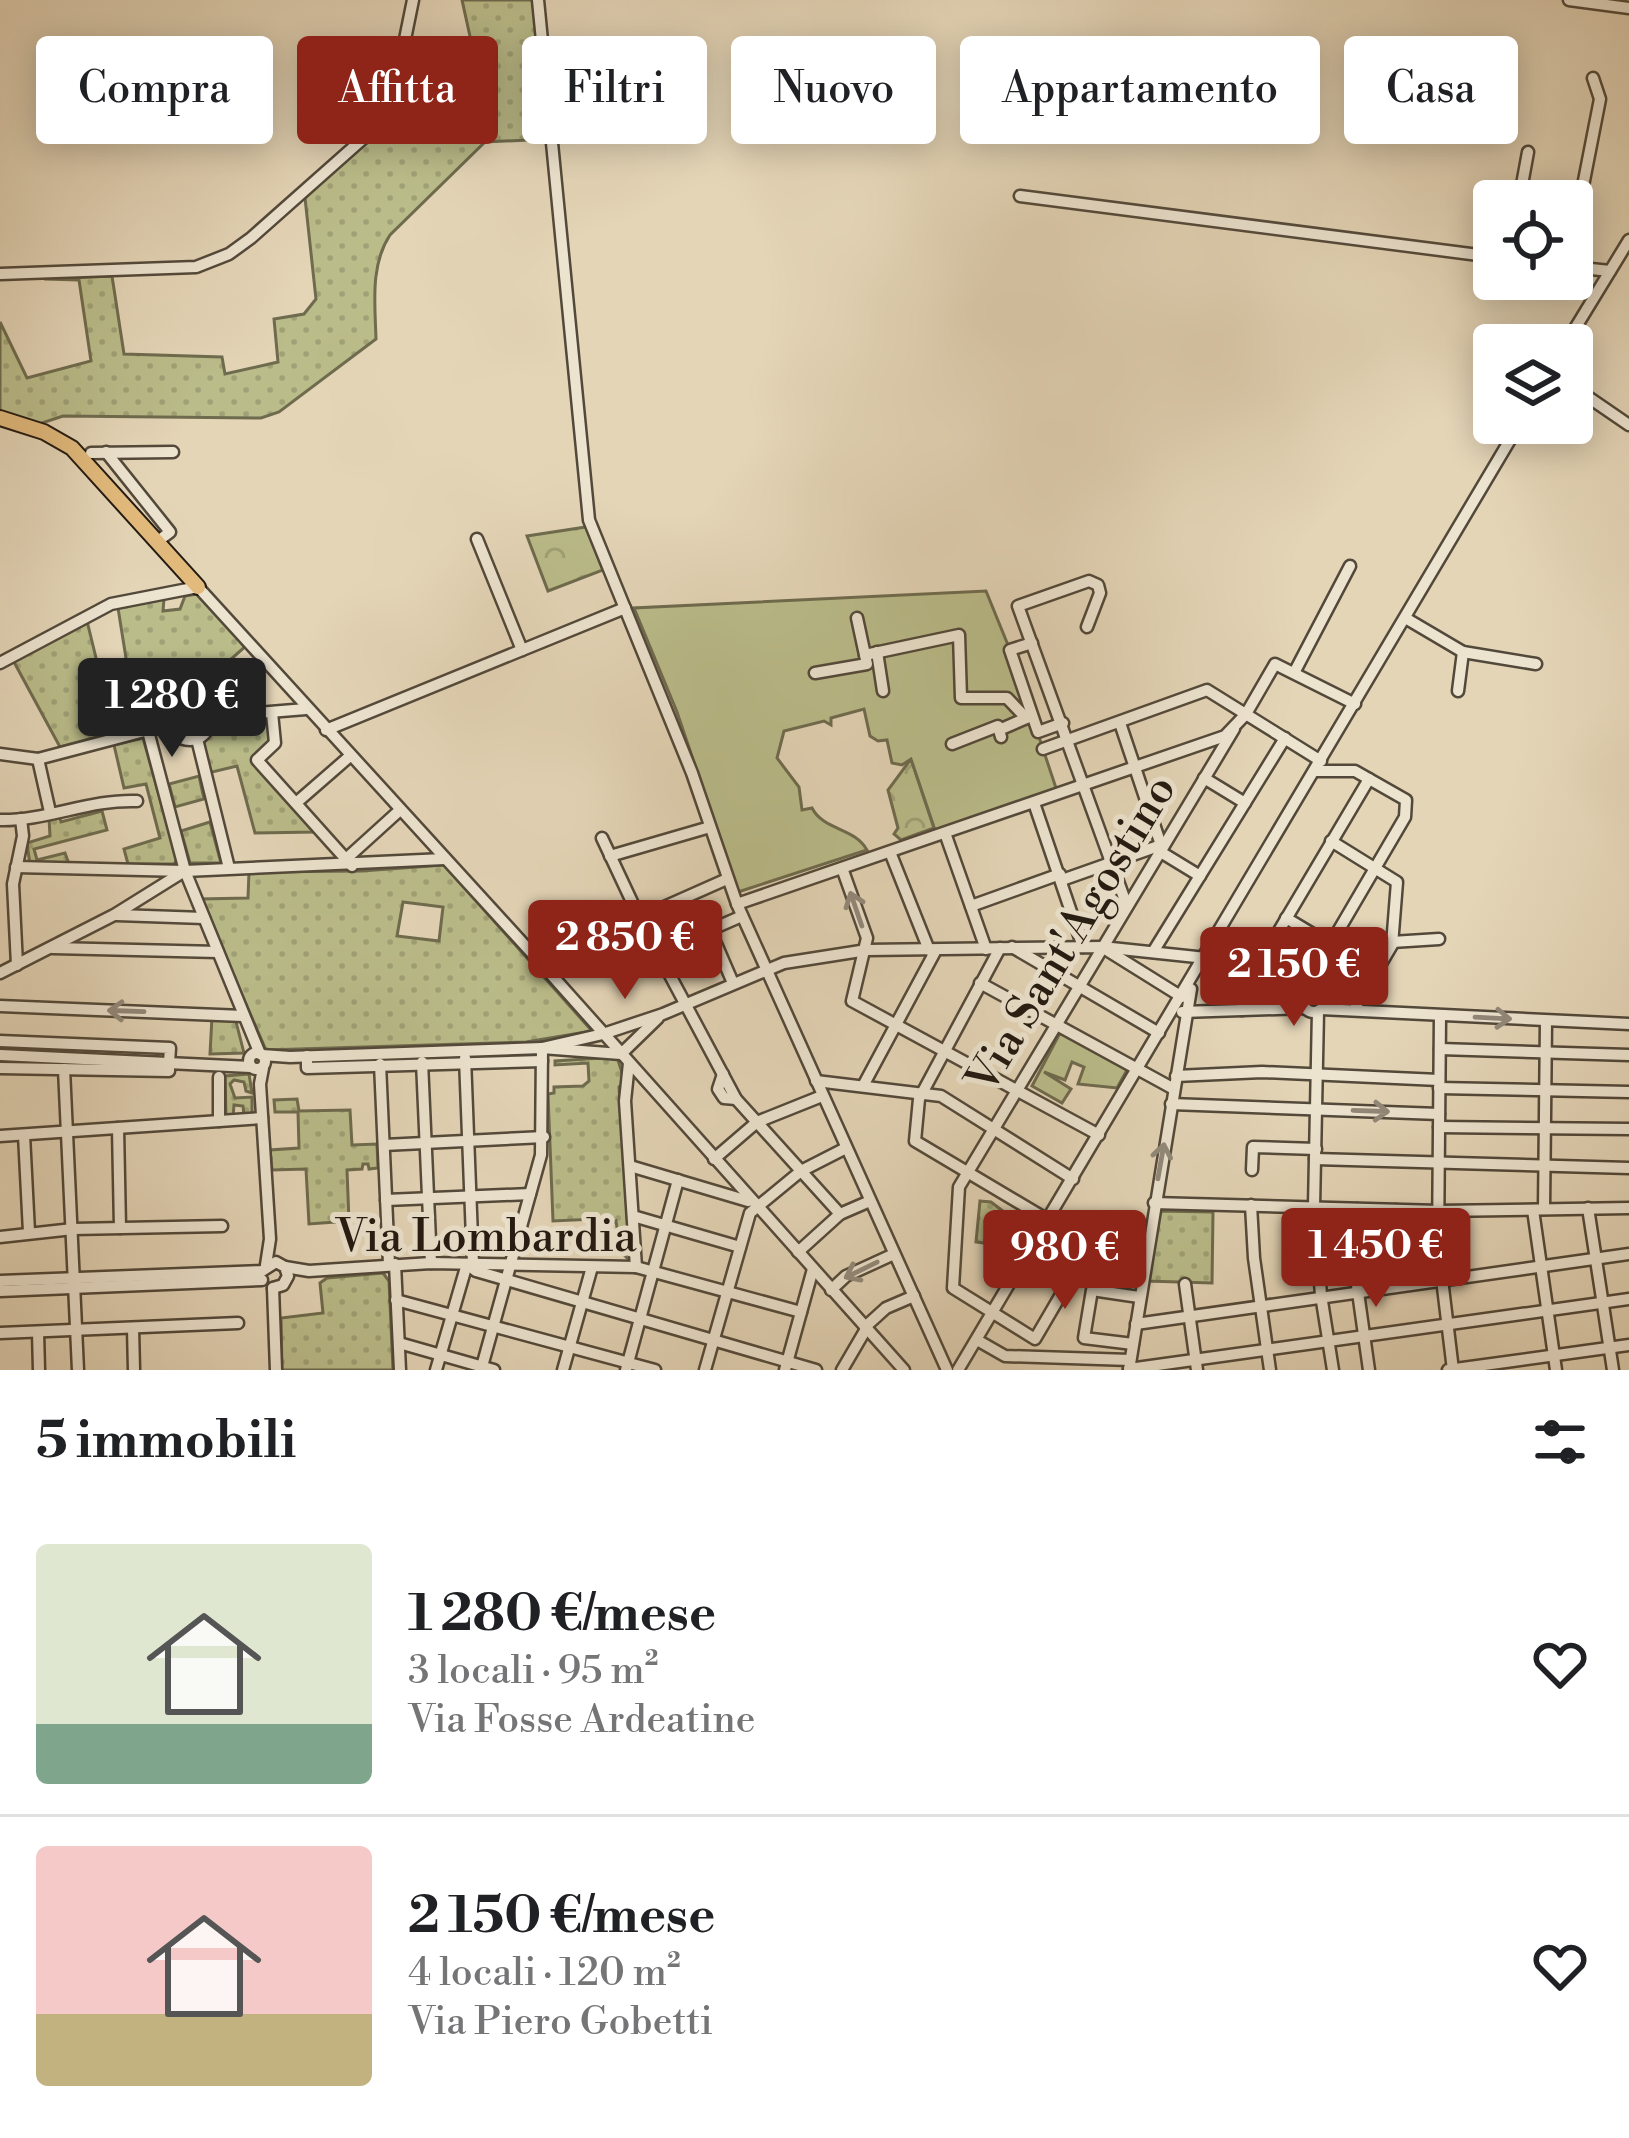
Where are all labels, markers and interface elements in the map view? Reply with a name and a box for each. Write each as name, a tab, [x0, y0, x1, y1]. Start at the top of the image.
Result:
chip: Compra	[36, 36, 273, 144]
chip: Affitta	[297, 36, 498, 144]
chip: Filtri	[522, 36, 707, 144]
chip: Nuovo	[731, 36, 936, 144]
chip: Appartamento	[960, 36, 1320, 144]
chip: Casa	[1344, 36, 1518, 144]
map controls	[1473, 180, 1593, 444]
button: locate	[1473, 180, 1593, 300]
button: layers	[1473, 324, 1593, 444]
pin: 1 280 €	[61, 658, 283, 760]
text: 1 280 €	[105, 672, 239, 721]
street label: Via Sant'Agostino	[954, 765, 1190, 1105]
one-way arrow	[844, 891, 865, 928]
pin: 2 850 €	[514, 900, 736, 1002]
text: 2 850 €	[555, 914, 695, 963]
pin: 2 150 €	[1183, 927, 1405, 1029]
text: 2 150 €	[1227, 941, 1361, 990]
one-way arrow	[107, 999, 146, 1022]
one-way arrow	[1473, 1007, 1512, 1030]
one-way arrow	[1351, 1100, 1390, 1123]
one-way arrow	[1150, 1142, 1173, 1181]
pin: 1 450 €	[1265, 1208, 1487, 1310]
street label: Via Lombardia	[334, 1209, 637, 1266]
pin: 980 €	[981, 1210, 1149, 1312]
text: 1 450 €	[1308, 1222, 1444, 1271]
text: 980 €	[1010, 1224, 1120, 1273]
one-way arrow	[844, 1259, 880, 1282]
icon: filters	[1527, 1409, 1593, 1475]
text: 5 immobili	[36, 1410, 296, 1474]
text: 1 280 €/mese	[408, 1583, 716, 1647]
icon: home	[132, 1592, 276, 1736]
icon: heart	[1527, 1631, 1593, 1697]
text: 3 locali · 95 m²	[408, 1647, 658, 1696]
text: Via Fosse Ardeatine	[408, 1696, 755, 1745]
text: 2 150 €/mese	[408, 1885, 715, 1949]
icon: home	[132, 1894, 276, 2038]
icon: heart	[1527, 1933, 1593, 1999]
text: 4 locali · 120 m²	[408, 1949, 681, 1998]
text: Via Piero Gobetti	[408, 1998, 713, 2047]

